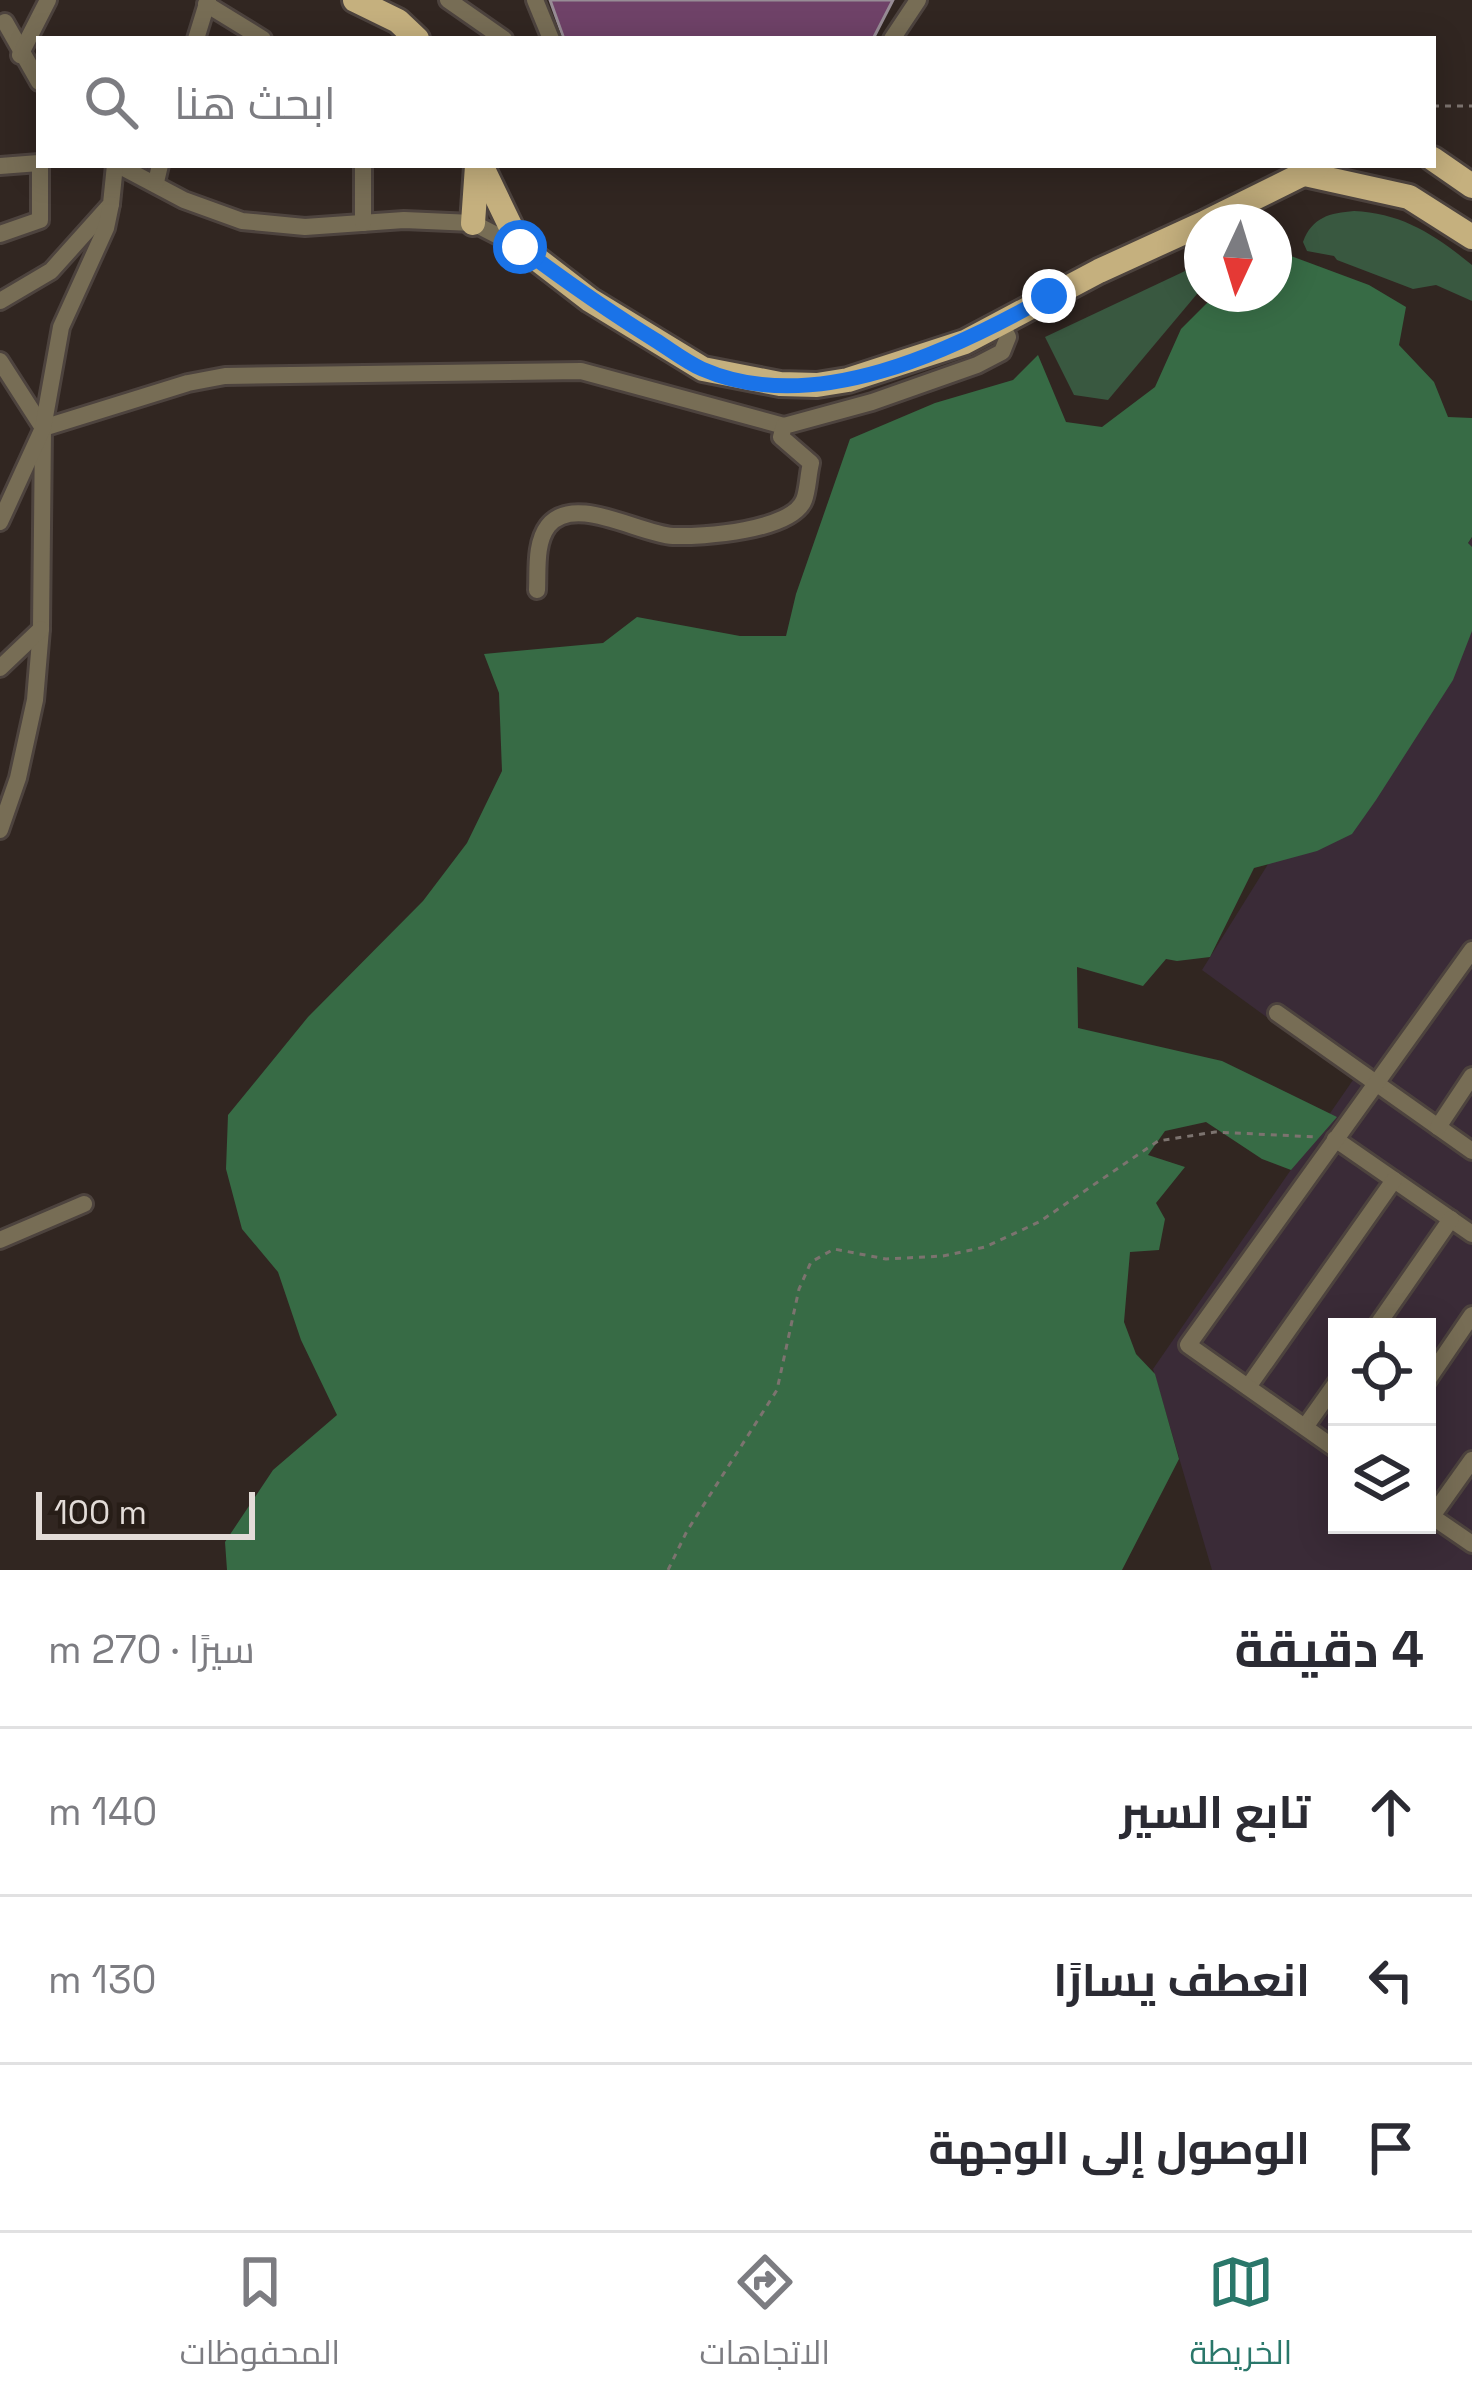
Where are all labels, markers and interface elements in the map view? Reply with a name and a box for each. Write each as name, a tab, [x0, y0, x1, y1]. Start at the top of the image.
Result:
search box	[36, 36, 1436, 168]
icon: search	[78, 69, 144, 135]
text: ابحث هنا	[174, 75, 336, 132]
north arrow	[1184, 204, 1292, 312]
route start	[493, 220, 547, 274]
route end	[1022, 269, 1076, 323]
map controls	[1328, 1318, 1436, 1534]
button: locate	[1328, 1318, 1436, 1426]
button: layers	[1328, 1426, 1436, 1534]
scale bar	[36, 1486, 255, 1539]
text: 100 m	[54, 1492, 147, 1534]
text: 4 دقيقة	[1234, 1617, 1424, 1682]
text: سيرًا · 270 m	[48, 1625, 255, 1674]
icon: ahead	[1358, 1779, 1424, 1845]
text: تابع السير	[1120, 1784, 1310, 1841]
text: 140 m	[48, 1787, 157, 1836]
icon: left	[1358, 1947, 1424, 2013]
text: انعطف يسارًا	[1053, 1952, 1310, 2009]
text: 130 m	[48, 1955, 156, 2004]
icon: arrive	[1358, 2115, 1424, 2181]
text: الوصول إلى الوجهة	[929, 2120, 1310, 2177]
tab: المحفوظات	[180, 2249, 340, 2383]
tab: الاتجاهات	[700, 2249, 830, 2383]
tab: الخريطة	[1189, 2249, 1292, 2383]

